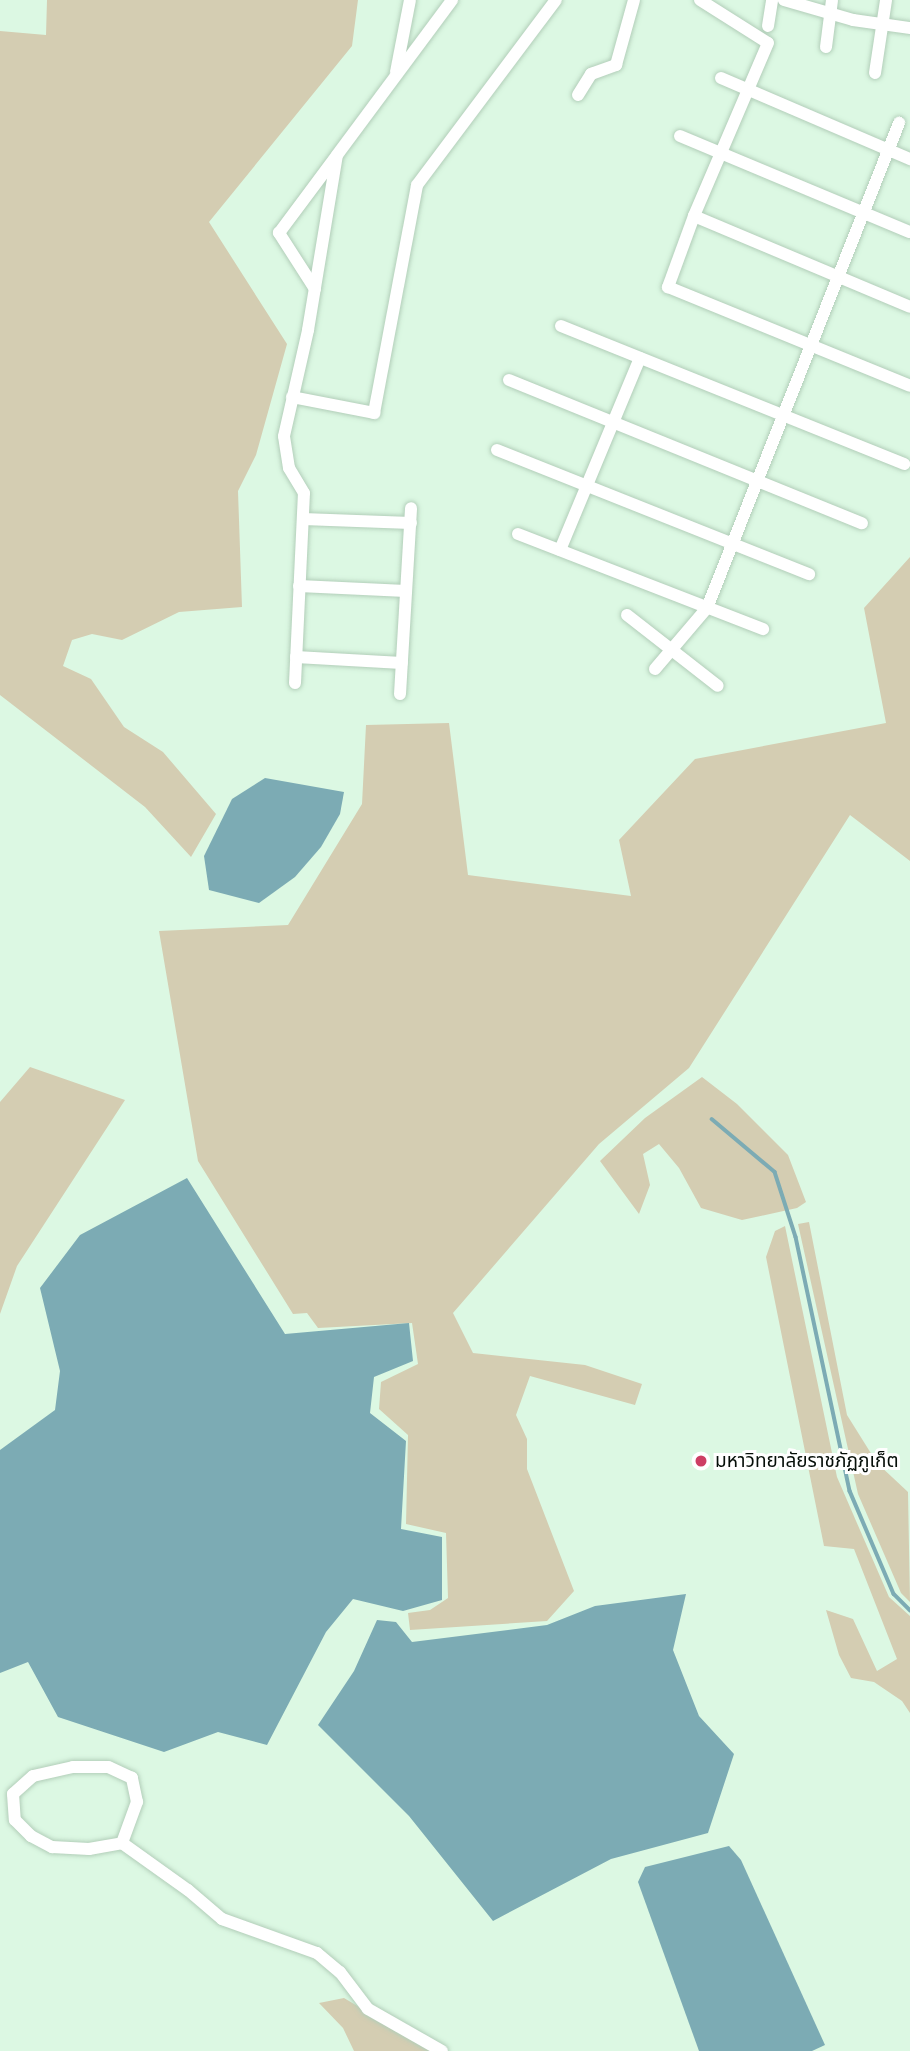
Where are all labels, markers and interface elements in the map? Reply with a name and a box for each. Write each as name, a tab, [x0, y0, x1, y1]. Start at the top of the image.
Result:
place label: มหาวิทยาลัยราชภัฏภูเก็ต	[715, 1450, 898, 1472]
marker: มหาวิทยาลัยราชภัฏภูเก็ต	[693, 1453, 709, 1469]

